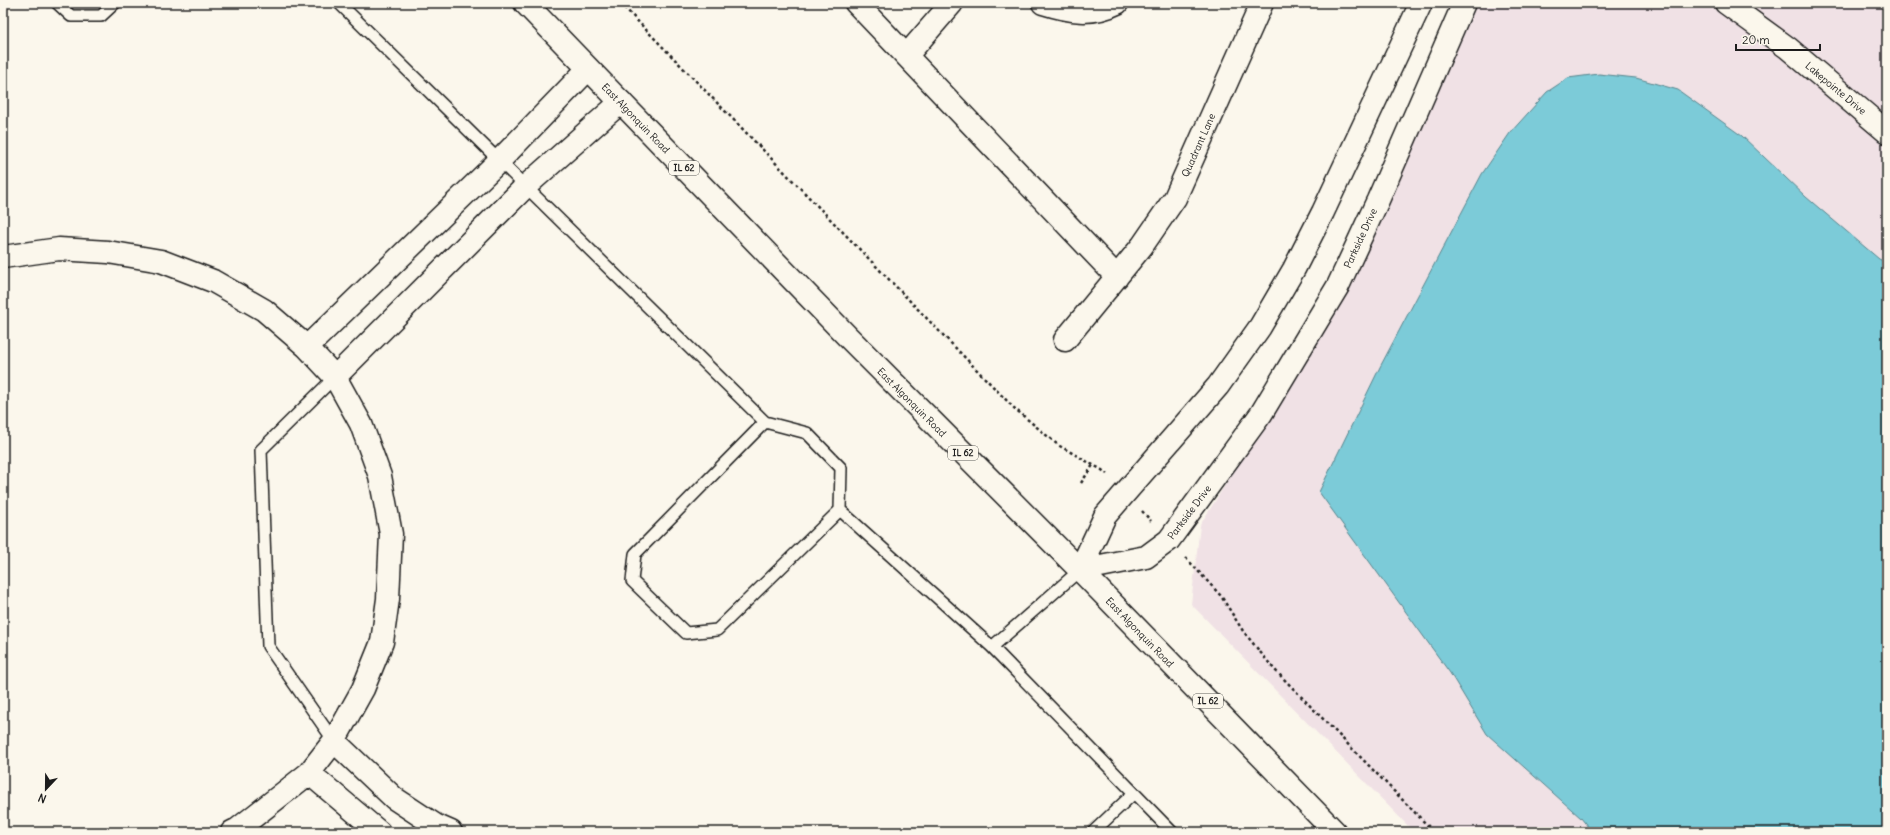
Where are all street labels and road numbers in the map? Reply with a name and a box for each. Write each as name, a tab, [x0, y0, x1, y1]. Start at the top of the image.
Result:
street label: Lakepointe Drive	[1803, 59, 1869, 118]
street label: East Algonquin Road	[599, 81, 673, 156]
street label: Quadrant Lane	[1179, 111, 1218, 179]
road number: IL 62	[669, 161, 699, 175]
street label: Parkside Drive	[1341, 206, 1380, 270]
street label: East Algonquin Road	[874, 365, 949, 440]
road number: IL 62	[948, 446, 978, 460]
street label: Parkside Drive	[1165, 483, 1214, 542]
street label: East Algonquin Road	[1103, 595, 1177, 670]
road number: IL 62	[1193, 694, 1223, 708]

